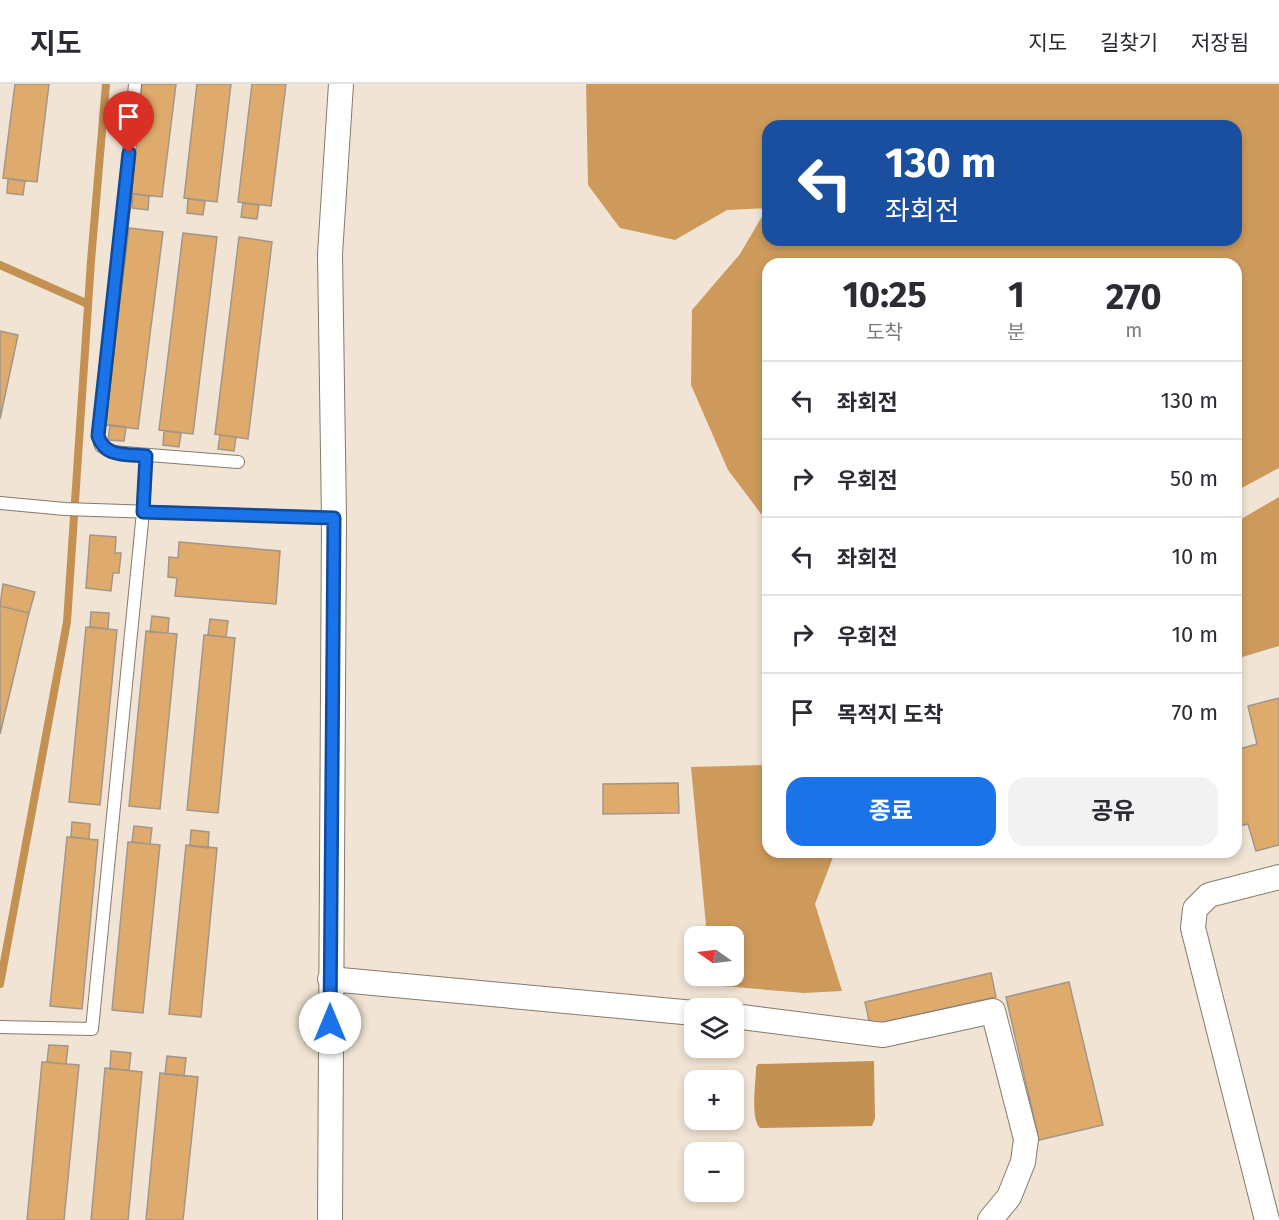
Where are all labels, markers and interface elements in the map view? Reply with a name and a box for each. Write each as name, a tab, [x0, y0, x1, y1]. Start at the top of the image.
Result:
text: 지도	[30, 27, 82, 60]
text: 지도	[1028, 30, 1067, 56]
text: 길찾기	[1100, 30, 1158, 56]
text: 저장됨	[1191, 30, 1249, 56]
pin	[103, 91, 154, 153]
icon: arrive	[112, 100, 145, 133]
text: 130 m	[885, 138, 996, 188]
icon: left	[786, 144, 864, 222]
text: 좌회전	[885, 195, 960, 227]
text: 10:25	[842, 273, 927, 317]
text: 1	[1008, 273, 1025, 317]
text: 270	[1106, 275, 1162, 319]
text: m	[1125, 318, 1142, 342]
text: 도착	[866, 320, 903, 344]
text: 분	[1007, 320, 1025, 344]
icon: left	[786, 384, 819, 417]
text: 130 m	[1161, 387, 1218, 414]
text: 좌회전	[837, 389, 898, 416]
icon: right	[786, 462, 819, 495]
text: 50 m	[1170, 465, 1218, 492]
text: 우회전	[837, 467, 898, 494]
icon: left	[786, 540, 819, 573]
text: 10 m	[1172, 543, 1218, 570]
text: 좌회전	[837, 545, 898, 572]
icon: right	[786, 618, 819, 651]
text: 10 m	[1172, 621, 1218, 648]
text: 우회전	[837, 623, 898, 650]
icon: arrive	[786, 696, 819, 729]
text: 70 m	[1172, 699, 1218, 726]
text: 목적지 도착	[837, 701, 943, 728]
button: 종료	[786, 777, 996, 846]
button: 공유	[1008, 777, 1218, 846]
north arrow	[684, 926, 744, 986]
map controls	[684, 926, 744, 1202]
position arrow	[298, 991, 362, 1055]
button: layers	[684, 998, 744, 1058]
button: +	[684, 1070, 744, 1130]
button: −	[684, 1142, 744, 1202]

